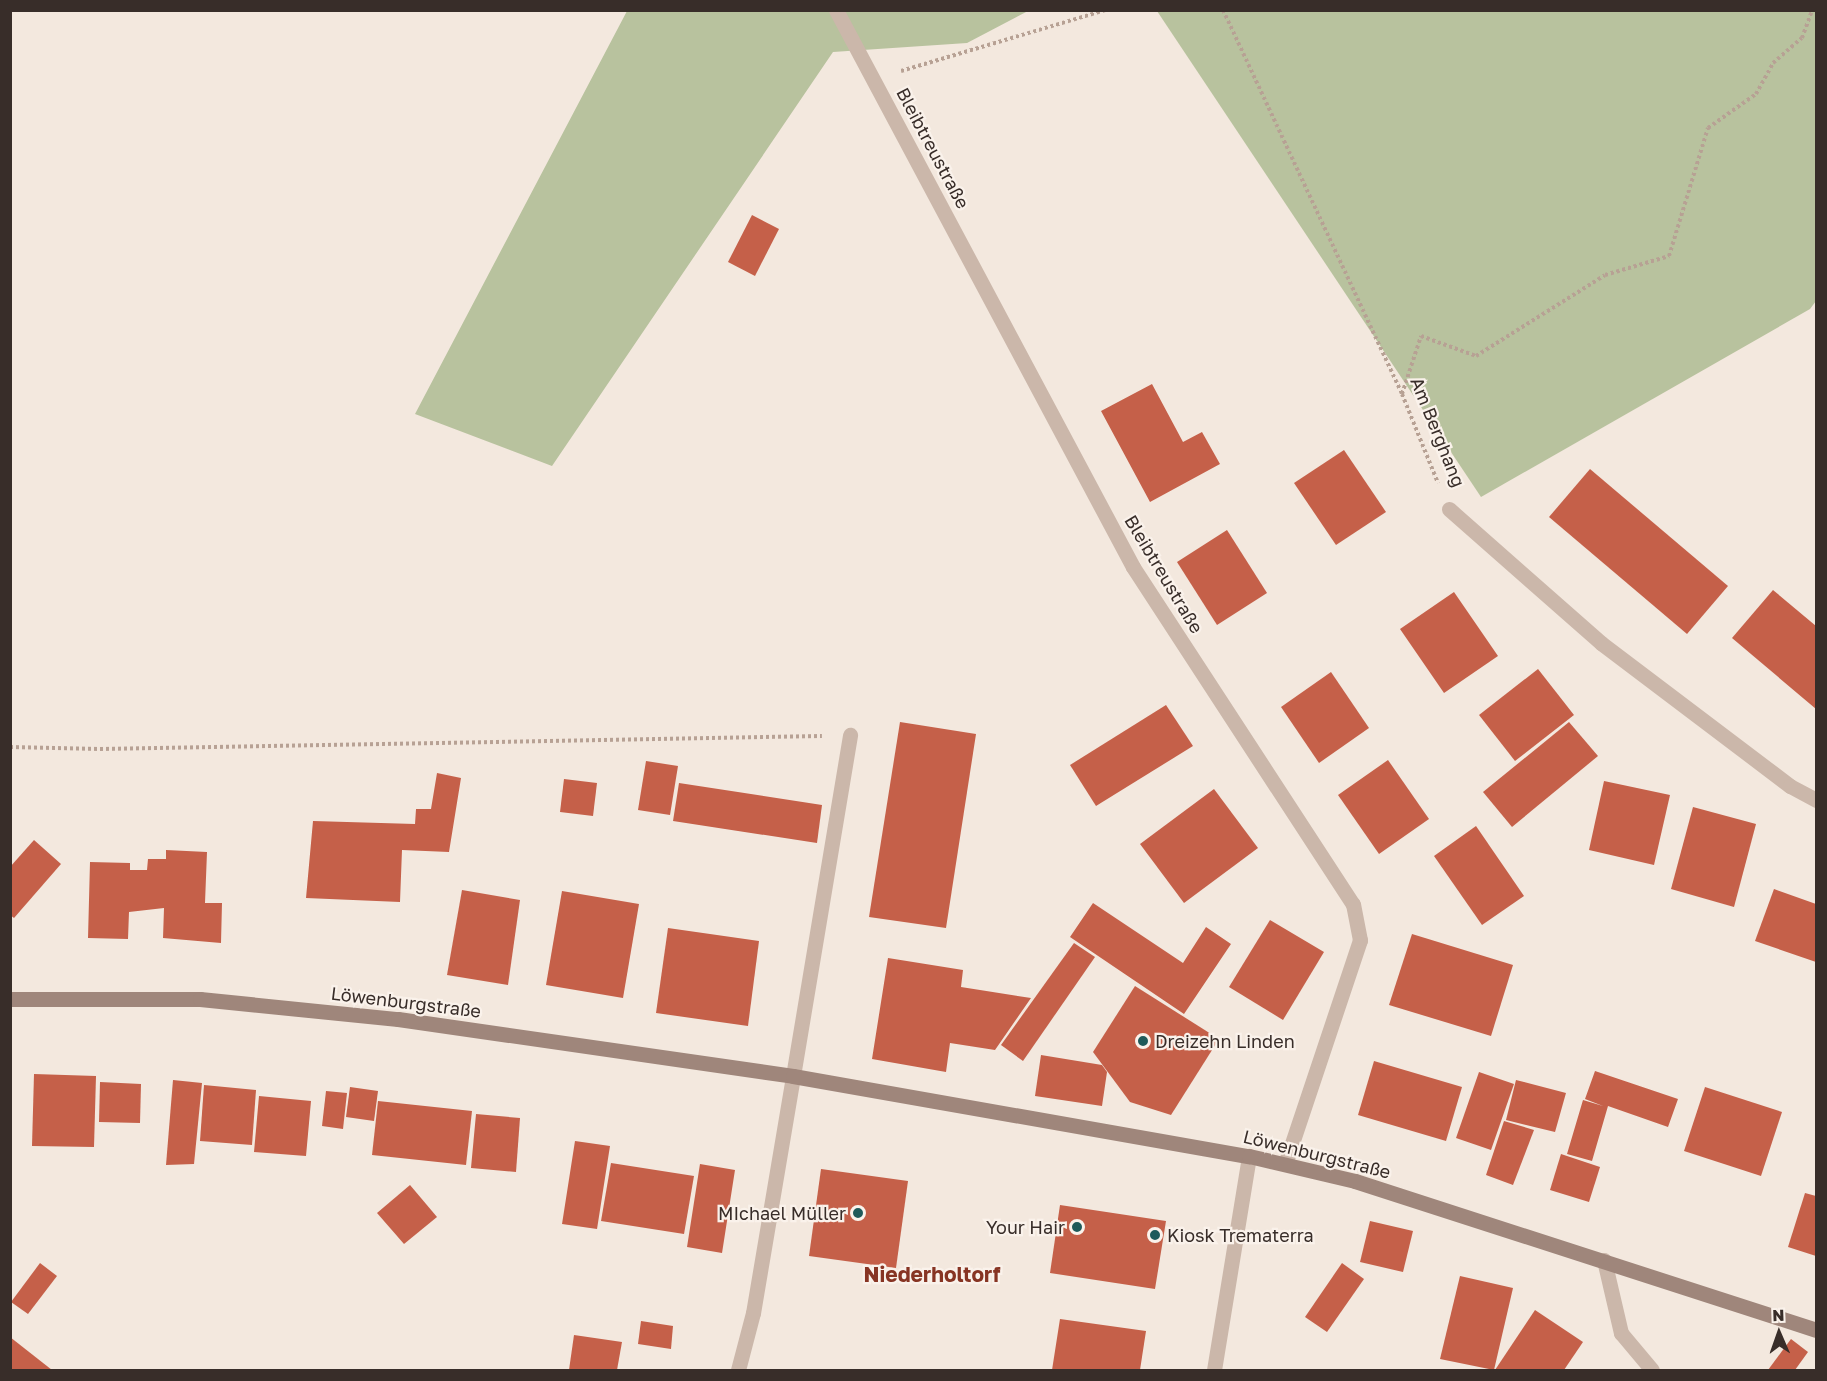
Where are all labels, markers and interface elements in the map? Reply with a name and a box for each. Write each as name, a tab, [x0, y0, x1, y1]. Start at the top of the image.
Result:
street label: Bleibtreustraße	[892, 84, 974, 212]
street label: Am Berghang	[1406, 374, 1470, 490]
street label: Bleibtreustraße	[1120, 511, 1208, 637]
street label: Löwenburgstraße	[330, 982, 482, 1022]
place label: Dreizehn Linden	[1155, 1030, 1295, 1052]
marker: Dreizehn Linden	[1136, 1034, 1150, 1048]
street label: Löwenburgstraße	[1241, 1125, 1393, 1183]
place label: MIchael Müller	[718, 1202, 846, 1224]
marker: MIchael Müller	[851, 1206, 865, 1220]
place label: Your Hair	[986, 1216, 1065, 1238]
marker: Your Hair	[1070, 1220, 1084, 1234]
place label: Kiosk Trematerra	[1167, 1224, 1314, 1246]
marker: Kiosk Trematerra	[1148, 1228, 1162, 1242]
district label: Niederholtorf	[864, 1261, 1000, 1287]
north arrow	[1749, 1303, 1809, 1363]
text: N	[1772, 1305, 1785, 1325]

